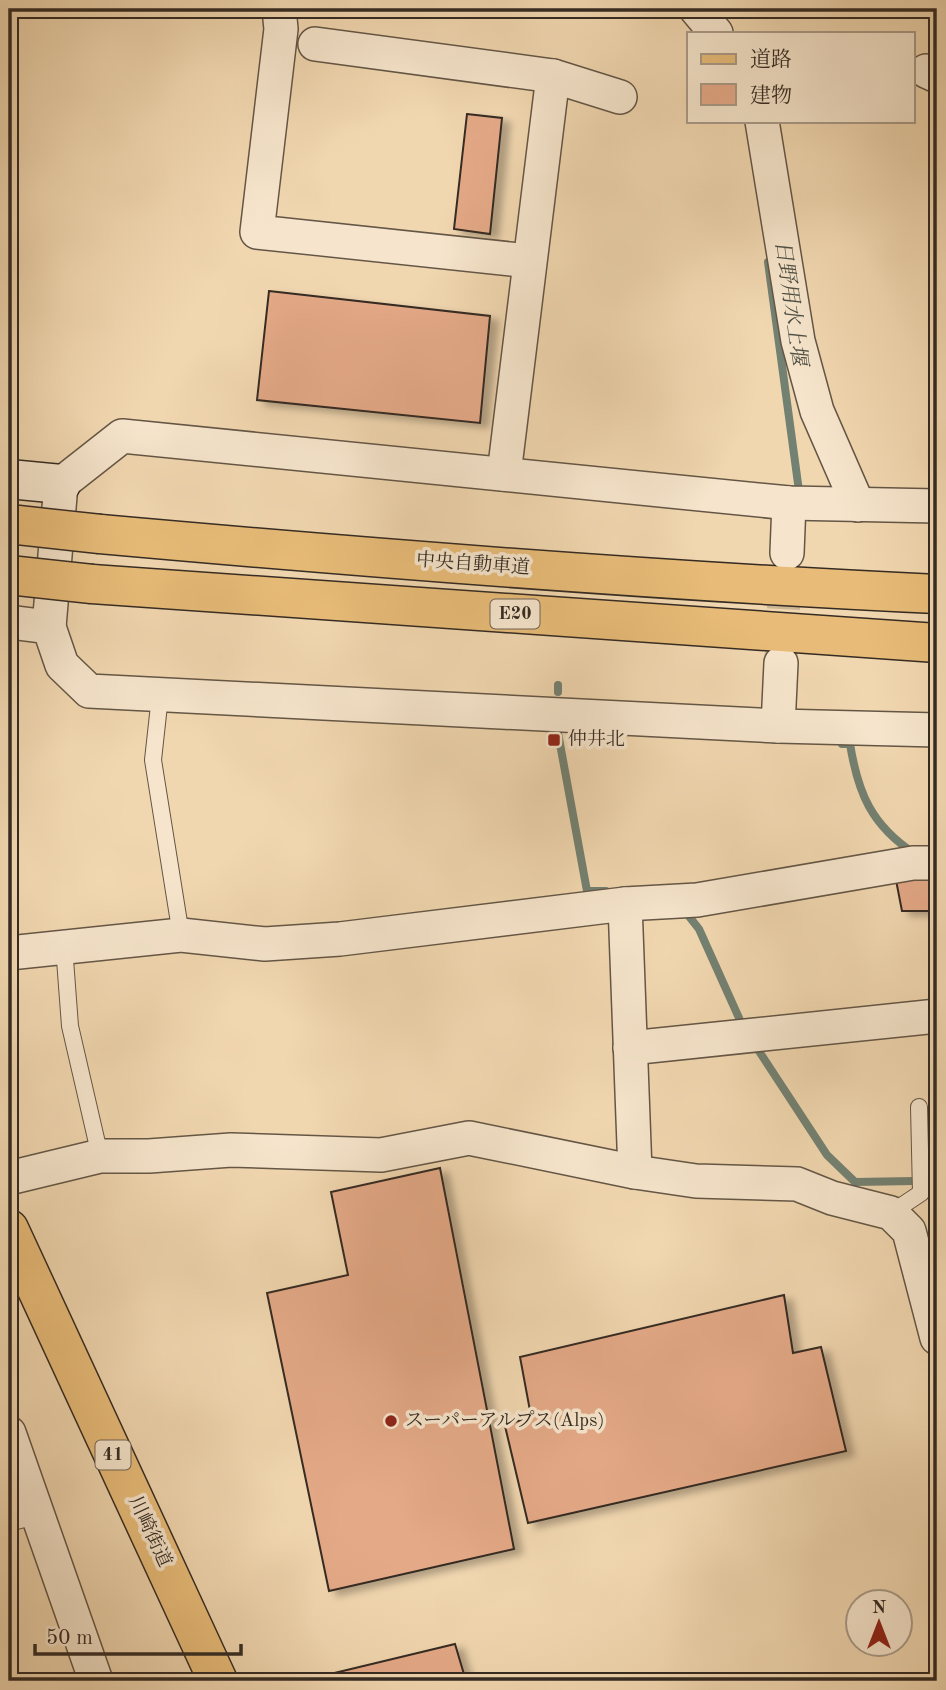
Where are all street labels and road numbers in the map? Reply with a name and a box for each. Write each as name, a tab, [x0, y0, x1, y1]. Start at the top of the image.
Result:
street label: 中央自動車道	[415, 549, 531, 578]
road number: E20	[490, 600, 540, 628]
road number: 41	[96, 1440, 130, 1470]
street label: 川崎街道	[124, 1493, 175, 1570]

